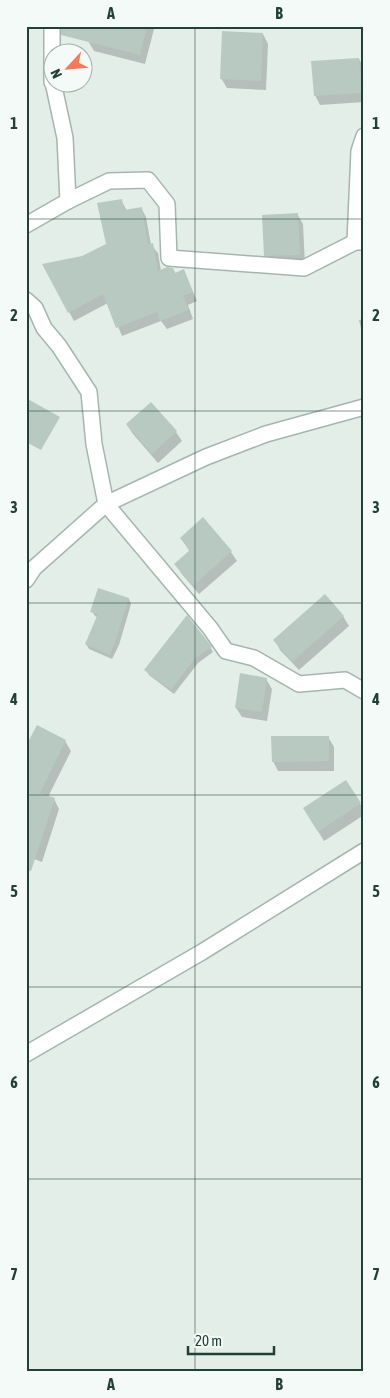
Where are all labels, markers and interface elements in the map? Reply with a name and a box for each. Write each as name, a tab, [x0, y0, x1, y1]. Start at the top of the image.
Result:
text: A	[106, 4, 115, 22]
text: B	[275, 4, 283, 22]
north arrow	[42, 42, 92, 92]
text: N	[47, 66, 65, 81]
text: 1	[10, 114, 18, 132]
text: 1	[372, 114, 380, 132]
text: 2	[10, 306, 18, 324]
text: 2	[372, 306, 380, 324]
text: 3	[10, 498, 18, 516]
text: 3	[372, 498, 380, 516]
text: 4	[9, 690, 18, 708]
text: 4	[371, 690, 380, 708]
text: 5	[10, 882, 18, 900]
text: 5	[372, 882, 380, 900]
text: 6	[10, 1073, 18, 1091]
text: 6	[372, 1073, 380, 1091]
text: 7	[10, 1265, 18, 1283]
text: 7	[372, 1265, 380, 1283]
scale bar	[188, 1323, 274, 1355]
text: 20 m	[195, 1332, 222, 1349]
text: A	[106, 1375, 115, 1393]
text: B	[275, 1375, 283, 1393]

